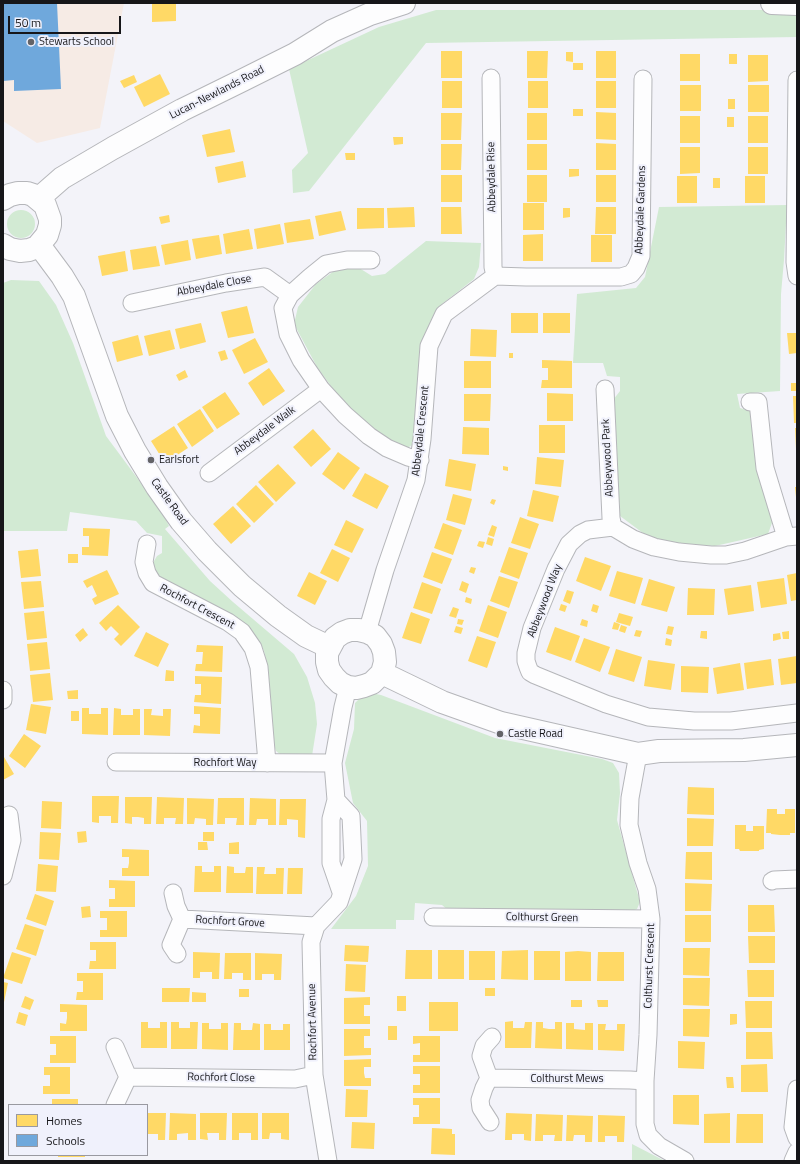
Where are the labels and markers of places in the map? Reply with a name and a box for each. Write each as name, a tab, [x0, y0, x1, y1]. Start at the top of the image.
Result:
place label: Stewarts School	[39, 35, 114, 49]
marker: Stewarts School	[26, 37, 36, 47]
place label: Earlsfort	[159, 453, 199, 467]
marker: Earlsfort	[146, 455, 156, 465]
place label: Castle Road	[508, 727, 563, 741]
marker: Castle Road	[495, 729, 505, 739]

